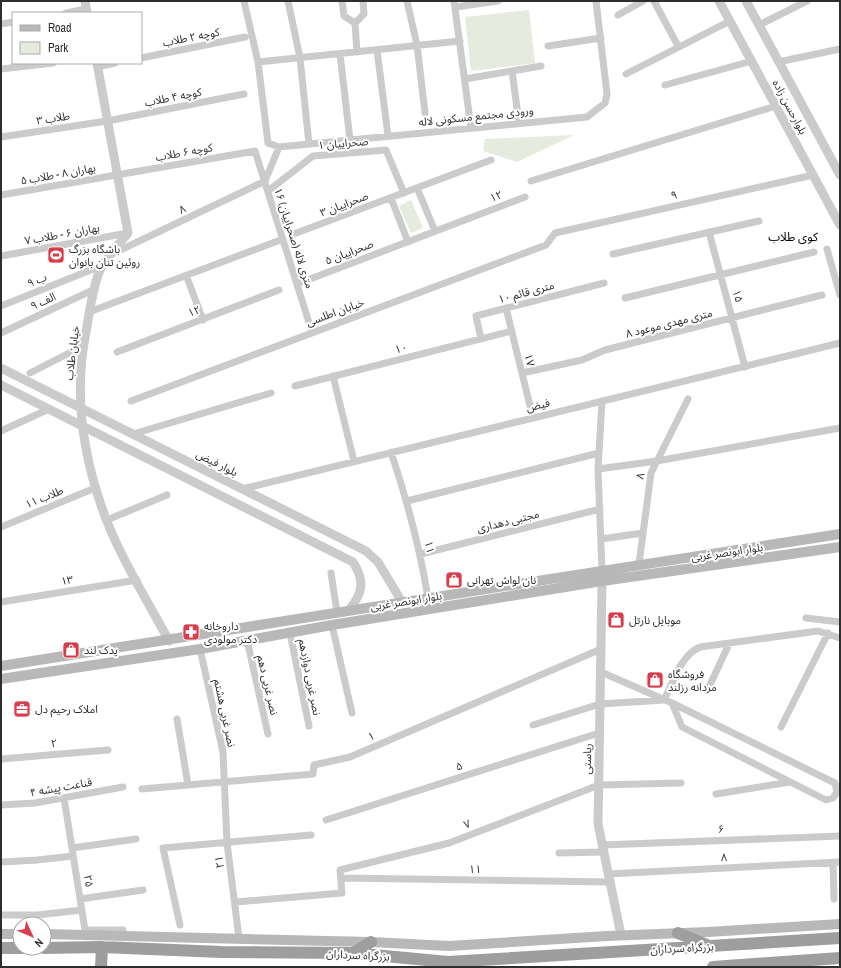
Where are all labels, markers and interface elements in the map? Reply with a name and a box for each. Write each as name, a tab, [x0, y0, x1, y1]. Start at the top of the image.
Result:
legend	[12, 12, 142, 64]
text: Road	[48, 20, 72, 36]
street label: کوچه ۲ طلاب	[161, 25, 221, 50]
text: Park	[48, 40, 68, 56]
street label: بلوارحسن زاده	[770, 77, 810, 137]
street label: کوچه ۴ طلاب	[143, 85, 203, 110]
street label: ورودی مجتمع مسکونی لاله	[418, 103, 534, 130]
street label: طلاب ۳	[35, 108, 71, 128]
street label: صحراییان ۱	[317, 134, 369, 152]
street label: کوچه ۶ طلاب	[154, 140, 214, 165]
street label: بهاران ۸ - طلاب ۵	[19, 160, 97, 188]
street label: ۱۶ متری لاله (صحراییان)	[271, 186, 317, 290]
street label: ۱۲	[488, 187, 504, 205]
street label: ۹	[669, 187, 679, 203]
street label: صحراییان ۳	[318, 188, 370, 220]
street label: ۸	[176, 201, 189, 217]
street label: بهاران ۶ - طلاب ۷	[23, 220, 101, 248]
district label: کوی طلاب	[768, 229, 819, 245]
street label: ۵ صحراییان	[323, 236, 375, 268]
place label: باشگاه بزرگ روئین تنان بانوان	[69, 242, 140, 269]
sports icon: باشگاه بزرگ روئین تنان بانوان	[46, 245, 66, 265]
street label: ۹ ب	[25, 270, 49, 290]
street label: ۱۰ متری قائم	[496, 278, 556, 308]
street label: ۱۵	[730, 288, 746, 304]
street label: ۹ الف	[28, 289, 58, 313]
street label: خيابان اطلسى	[304, 295, 366, 329]
street label: ۱۲	[186, 302, 202, 320]
street label: ۸ متری مهدی موعود	[624, 305, 714, 341]
street label: خیابان طلاب	[62, 324, 83, 381]
street label: ۱۰	[393, 340, 409, 356]
street label: ۱۷	[522, 352, 538, 368]
street label: فیض	[525, 395, 551, 415]
street label: بلوار فیض	[194, 447, 240, 479]
street label: ۸	[633, 471, 648, 480]
street label: طلاب ۱۱	[23, 483, 65, 511]
street label: مجتبی دهداری	[475, 506, 541, 536]
street label: ۱۱	[422, 539, 438, 555]
street label: بلوار ابونصر غربی	[690, 540, 764, 564]
shop icon: نان لواش تهرانی	[444, 570, 464, 590]
street label: ۱۳	[60, 572, 74, 588]
place label: نان لواش تهرانی	[467, 573, 536, 587]
street label: بلوار ابونصر غربی	[369, 588, 443, 614]
shop icon: موبایل نارتل	[606, 610, 626, 630]
place label: موبایل نارتل	[629, 613, 681, 627]
place label: داروخانه دکتر مولودی	[204, 619, 257, 646]
pharmacy icon: داروخانه دکتر مولودی	[181, 622, 201, 642]
street label: نصر غربی دوازدهم	[294, 638, 324, 717]
shop icon: یدک لند	[61, 640, 81, 660]
place label: یدک لند	[84, 643, 118, 657]
street label: نصر غربی دهم	[252, 654, 282, 717]
place label: فروشگاه مردانه رزلند	[668, 667, 717, 694]
shop icon: فروشگاه مردانه رزلند	[645, 670, 665, 690]
street label: نصر غربی هشتم	[209, 678, 239, 749]
office icon: املاک رحیم دل	[12, 699, 32, 719]
place label: املاک رحیم دل	[35, 702, 98, 718]
street label: ۱	[365, 728, 377, 744]
street label: ۲	[50, 736, 58, 750]
street label: ریاستی	[580, 743, 594, 775]
street label: ۵	[454, 758, 464, 774]
street label: قناعت پیشه ۴	[29, 775, 93, 800]
street label: ۷	[462, 816, 473, 832]
street label: ۶	[718, 822, 724, 836]
street label: ۸	[720, 850, 728, 864]
street label: ۲۱	[211, 855, 227, 869]
street label: ۱۱	[469, 862, 481, 876]
street label: ۲۵	[81, 874, 97, 888]
north arrow	[12, 916, 52, 956]
text: N	[32, 936, 46, 950]
street label: بزرگراه سرداران	[650, 939, 714, 957]
street label: بزرگراه سرداران	[326, 946, 390, 964]

